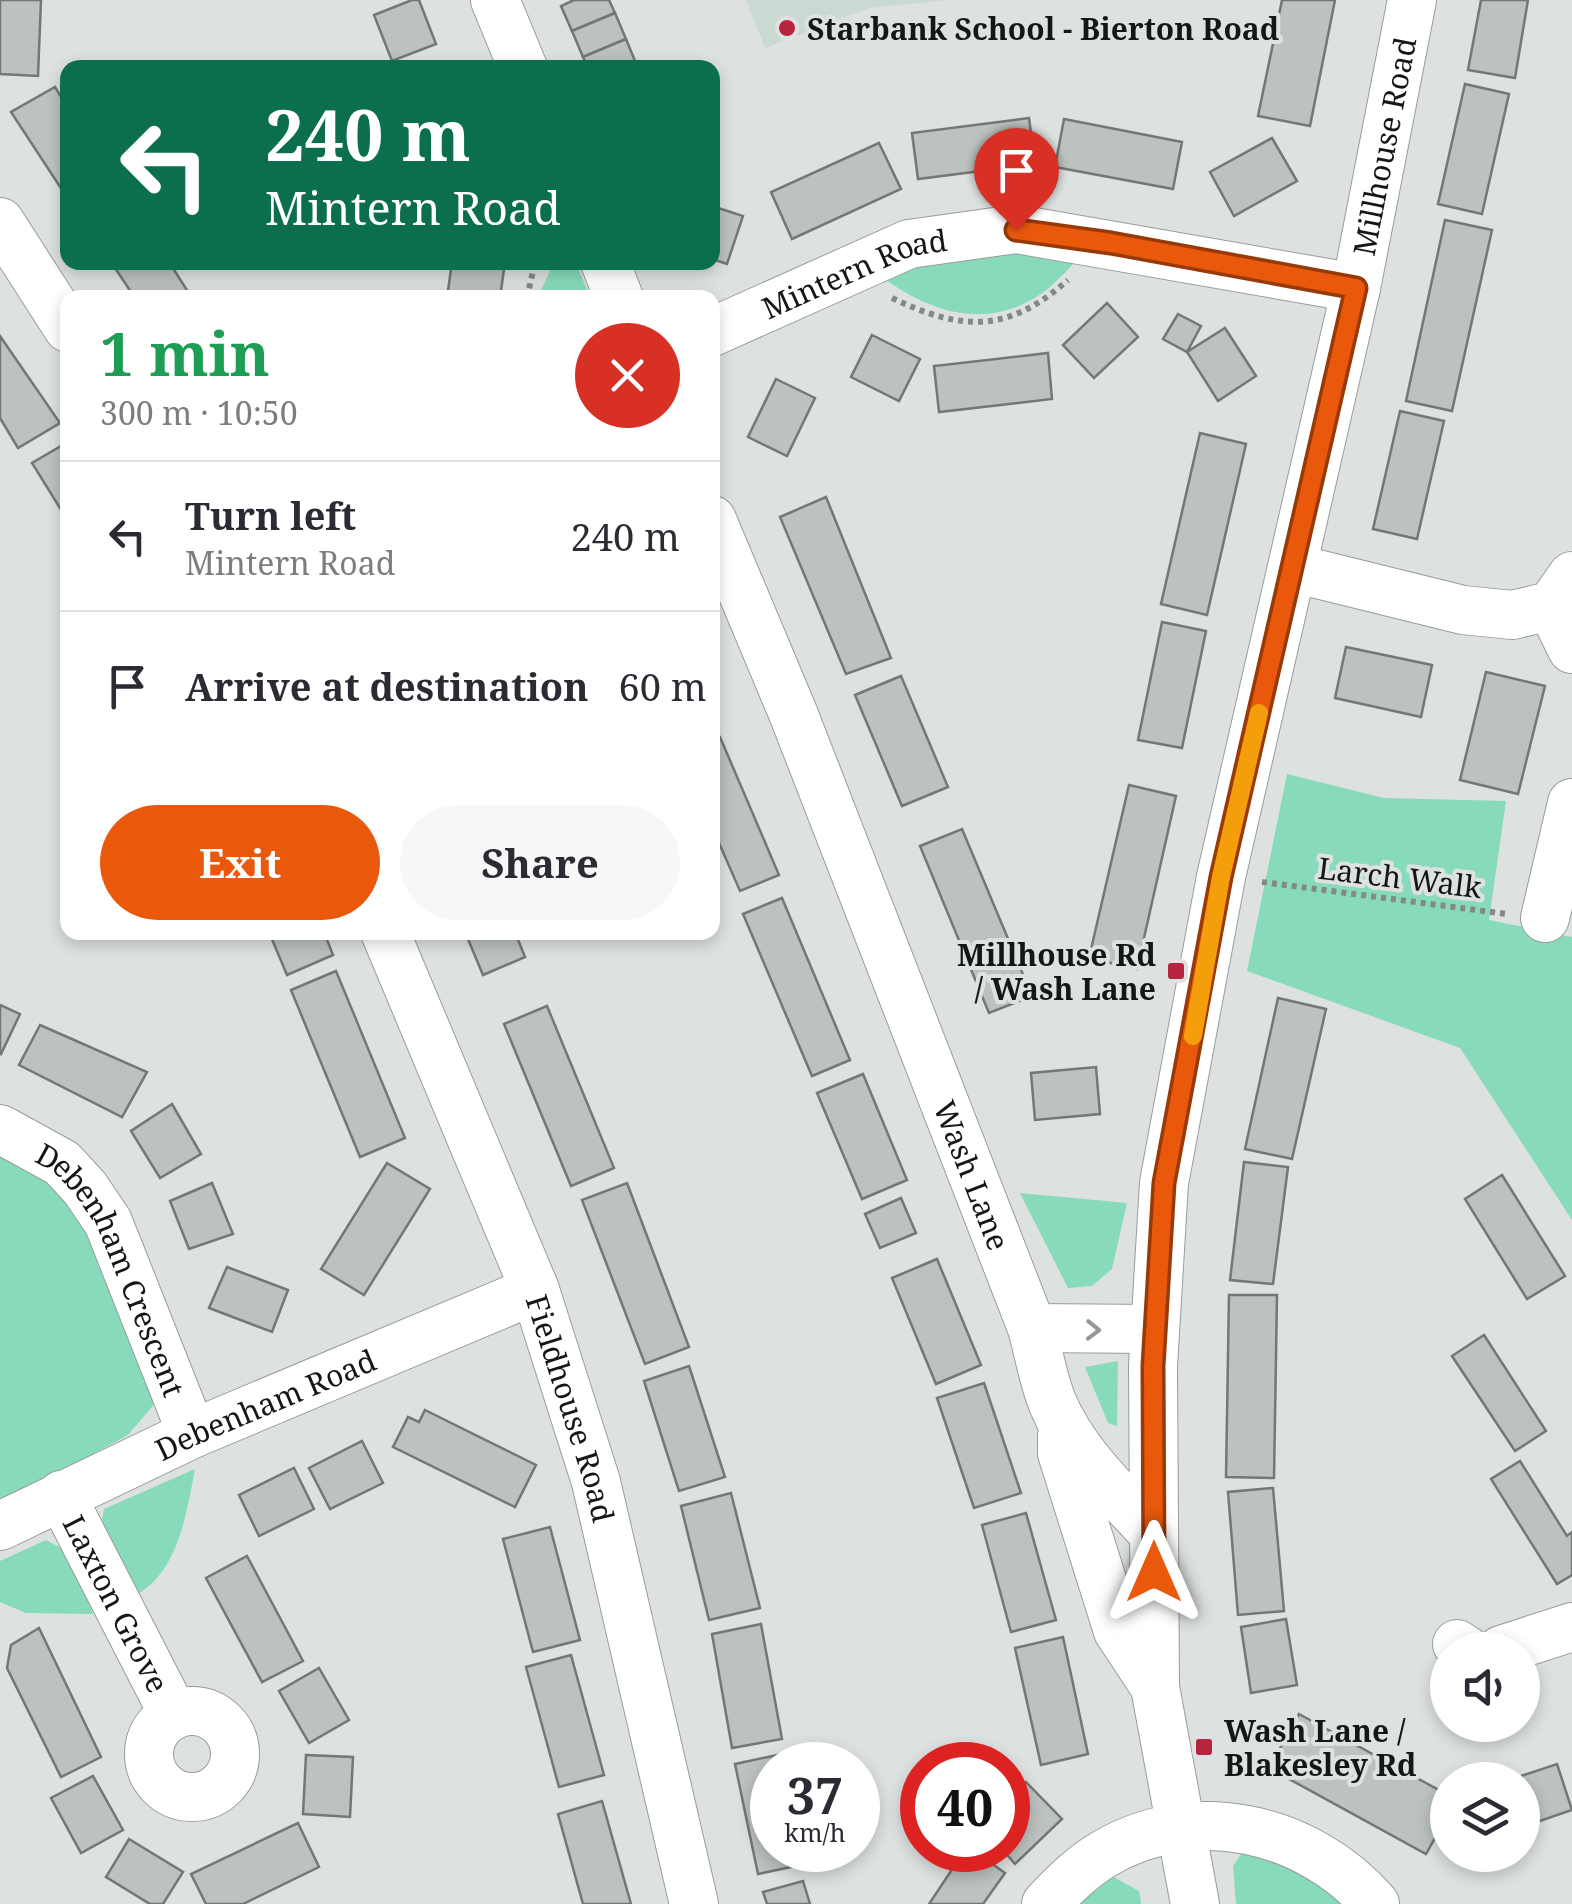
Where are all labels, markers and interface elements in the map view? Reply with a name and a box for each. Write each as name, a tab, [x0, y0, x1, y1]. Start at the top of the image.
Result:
place label: Starbank School - Bierton Road	[807, 8, 1279, 49]
marker: Starbank School - Bierton Road	[776, 17, 798, 39]
street label: Millhouse Road	[1342, 34, 1425, 259]
text: 240 m	[265, 86, 471, 182]
icon: left	[100, 100, 230, 230]
pin	[974, 128, 1059, 231]
icon: arrive	[989, 143, 1044, 198]
text: Mintern Road	[265, 177, 561, 238]
street label: Mintern Road	[755, 218, 949, 328]
text: 1 min	[100, 312, 270, 394]
button: close	[575, 323, 680, 428]
text: 300 m · 10:50	[100, 391, 298, 434]
text: Turn left	[185, 489, 356, 541]
icon: left	[100, 509, 155, 564]
text: 240 m	[570, 510, 680, 562]
text: Mintern Road	[185, 541, 395, 584]
icon: arrive	[100, 659, 155, 714]
text: Arrive at destination	[185, 660, 589, 712]
text: 60 m	[619, 660, 707, 712]
button: Exit	[100, 805, 380, 920]
button: Share	[400, 805, 680, 920]
street label: Larch Walk	[1316, 847, 1485, 907]
place label: Millhouse Rd / Wash Lane	[957, 934, 1156, 1009]
marker: Millhouse Rd / Wash Lane	[1165, 960, 1187, 982]
street label: Wash Lane	[925, 1094, 1020, 1256]
street label: Debenham Crescent	[29, 1132, 195, 1402]
street label: Fieldhouse Road	[517, 1289, 625, 1526]
one-way arrow	[1086, 1320, 1102, 1341]
street label: Debenham Road	[148, 1339, 382, 1469]
street label: Laxton Grove	[54, 1508, 179, 1699]
position arrow	[1102, 1520, 1206, 1624]
map controls	[1430, 1632, 1540, 1872]
button: sound	[1430, 1632, 1540, 1742]
place label: Wash Lane / Blakesley Rd	[1224, 1710, 1417, 1785]
marker: Wash Lane / Blakesley Rd	[1193, 1736, 1215, 1758]
speed limit sign: 40	[900, 1742, 1030, 1872]
text: 37	[787, 1761, 843, 1829]
button: layers	[1430, 1762, 1540, 1872]
text: km/h	[784, 1815, 846, 1849]

